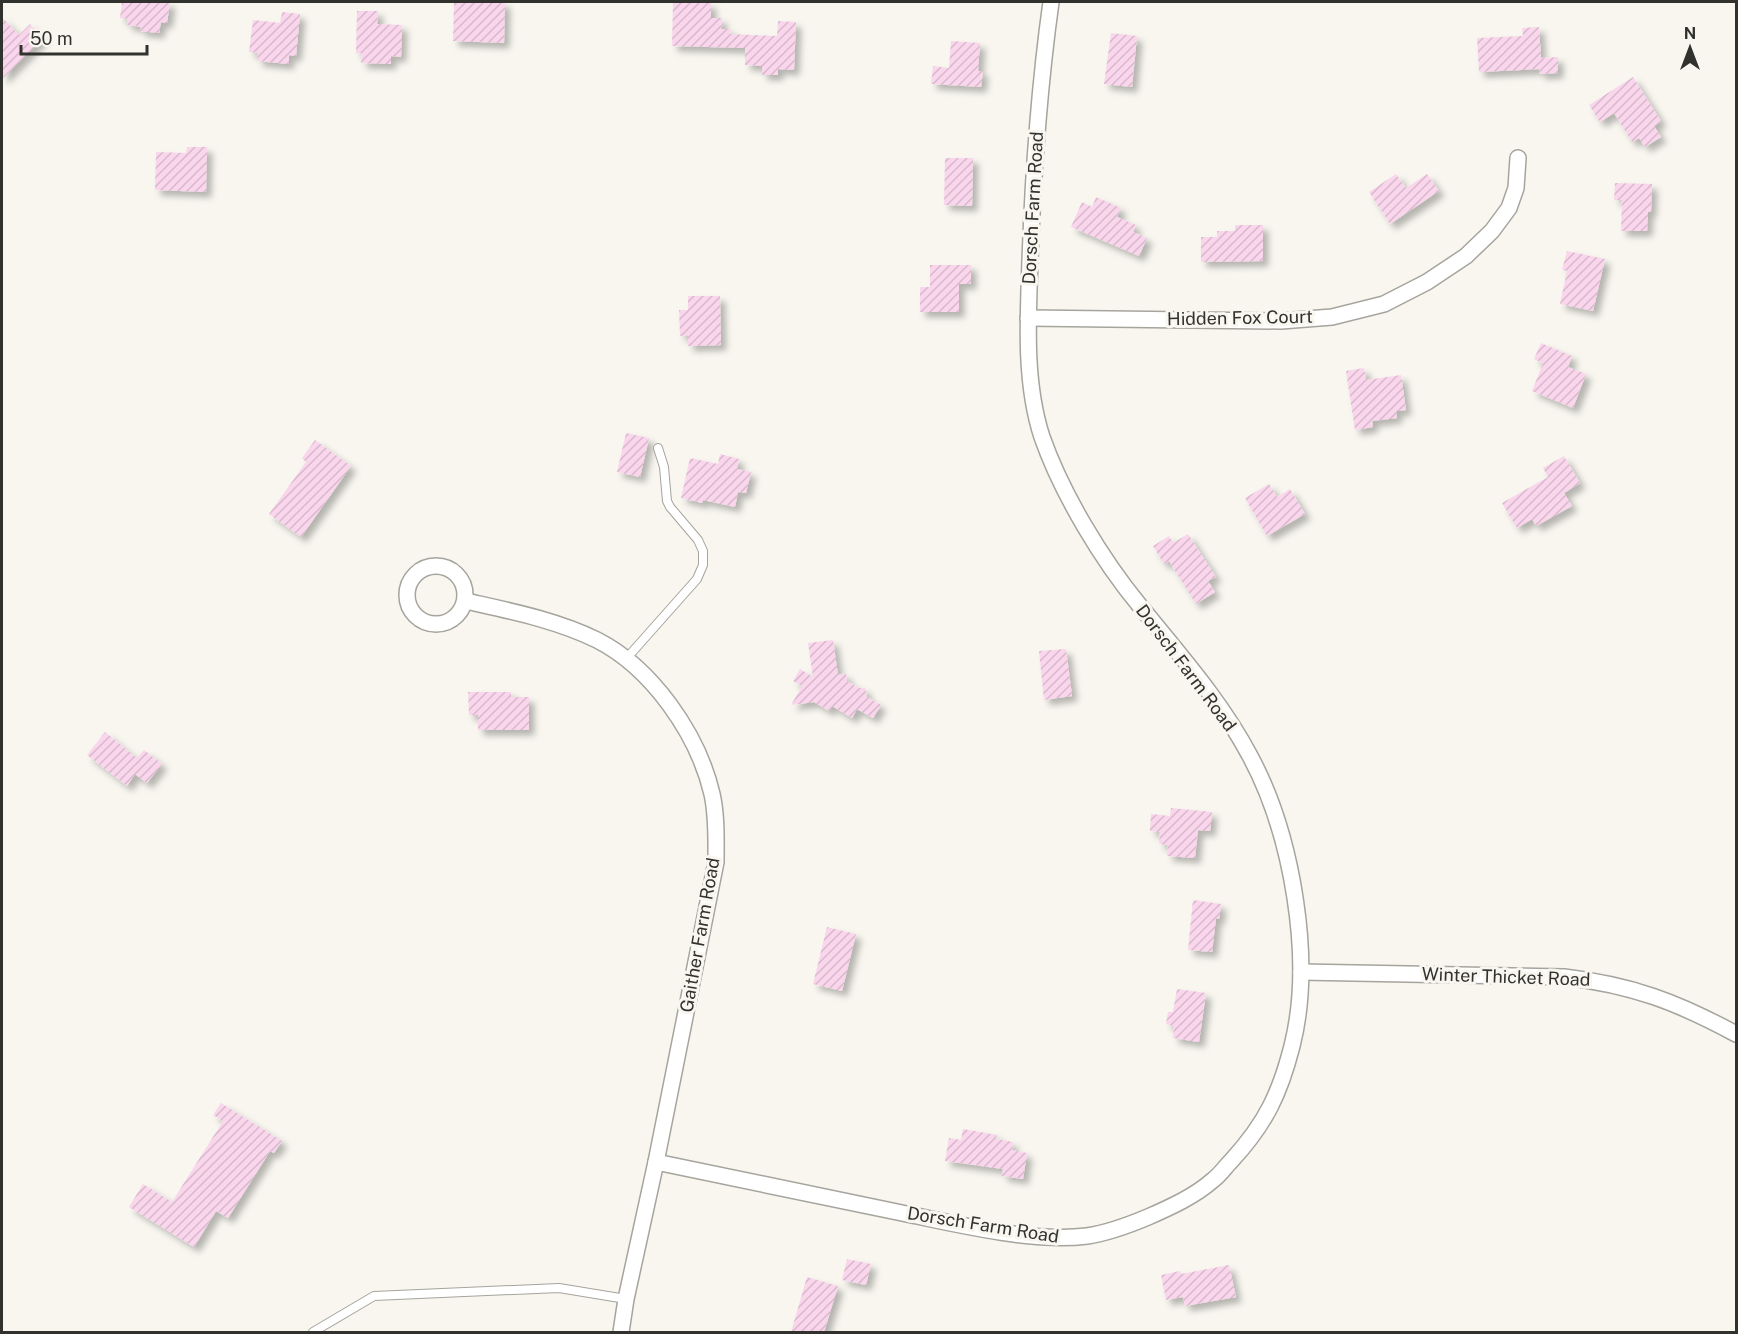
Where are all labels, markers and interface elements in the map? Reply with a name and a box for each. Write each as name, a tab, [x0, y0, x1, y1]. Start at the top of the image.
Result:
scale bar	[21, 18, 147, 56]
north arrow	[1660, 18, 1720, 78]
text: N	[1684, 24, 1696, 43]
text: 50 m	[30, 28, 73, 49]
street label: Dorsch Farm Road	[1018, 131, 1047, 285]
street label: Hidden Fox Court	[1167, 306, 1313, 329]
street label: Dorsch Farm Road	[1132, 600, 1241, 735]
street label: Gaither Farm Road	[676, 856, 723, 1014]
street label: Winter Thicket Road	[1421, 963, 1591, 990]
street label: Dorsch Farm Road	[906, 1202, 1060, 1247]

